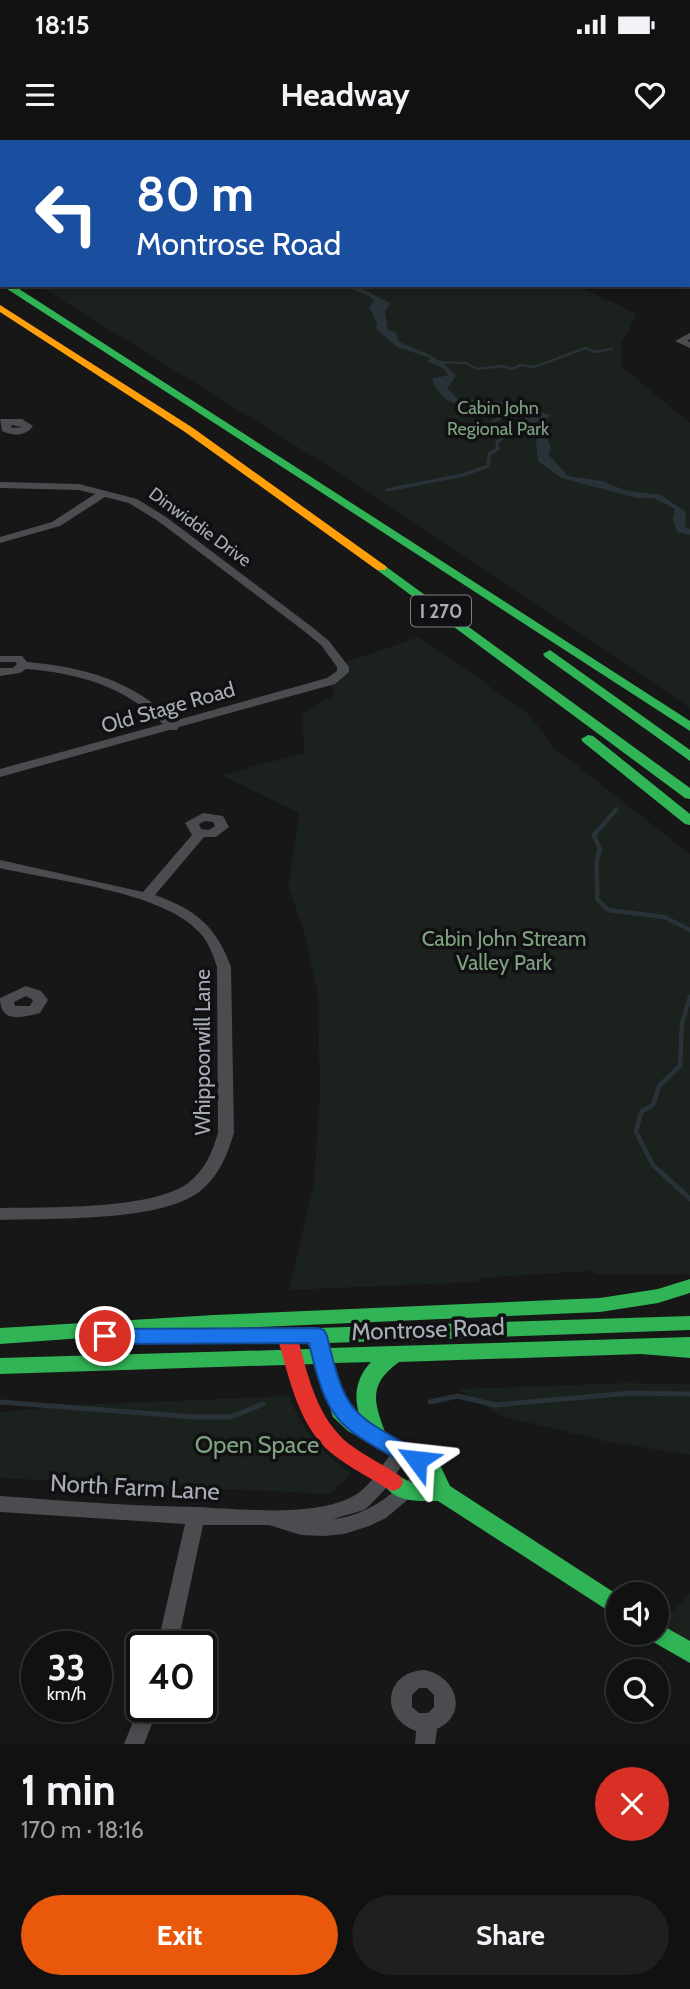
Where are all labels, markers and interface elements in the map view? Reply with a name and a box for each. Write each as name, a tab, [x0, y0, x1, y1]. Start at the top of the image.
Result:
text: 18:15	[35, 9, 90, 41]
text: Headway	[280, 75, 410, 114]
icon: menu	[21, 76, 59, 114]
icon: heart	[631, 76, 669, 114]
text: 80 m	[136, 164, 254, 223]
icon: left	[21, 168, 112, 259]
text: Montrose Road	[136, 224, 341, 263]
park label: Cabin John Regional Park	[447, 397, 550, 440]
street label: Dinwiddie Drive	[145, 483, 255, 571]
road number: I 270	[411, 596, 471, 626]
street label: Old Stage Road	[98, 676, 238, 738]
park label: Cabin John Stream Valley Park	[422, 926, 586, 975]
street label: Whippoorwill Lane	[190, 969, 215, 1135]
pin	[75, 1306, 135, 1366]
street label: Montrose Road	[351, 1312, 505, 1346]
icon: arrive	[86, 1317, 124, 1355]
position arrow	[380, 1423, 454, 1497]
park label: Open Space	[195, 1430, 319, 1459]
street label: North Farm Lane	[49, 1468, 221, 1506]
map controls	[606, 1582, 669, 1722]
button: sound	[606, 1582, 669, 1645]
speed limit sign: 40	[126, 1631, 217, 1722]
text: 33	[48, 1646, 85, 1689]
button: search	[606, 1659, 669, 1722]
text: km/h	[47, 1683, 86, 1705]
text: 1 min	[21, 1764, 116, 1816]
button: close	[595, 1767, 669, 1841]
text: 170 m · 18:16	[21, 1816, 144, 1844]
button: Exit	[21, 1895, 338, 1975]
button: Share	[352, 1895, 669, 1975]

